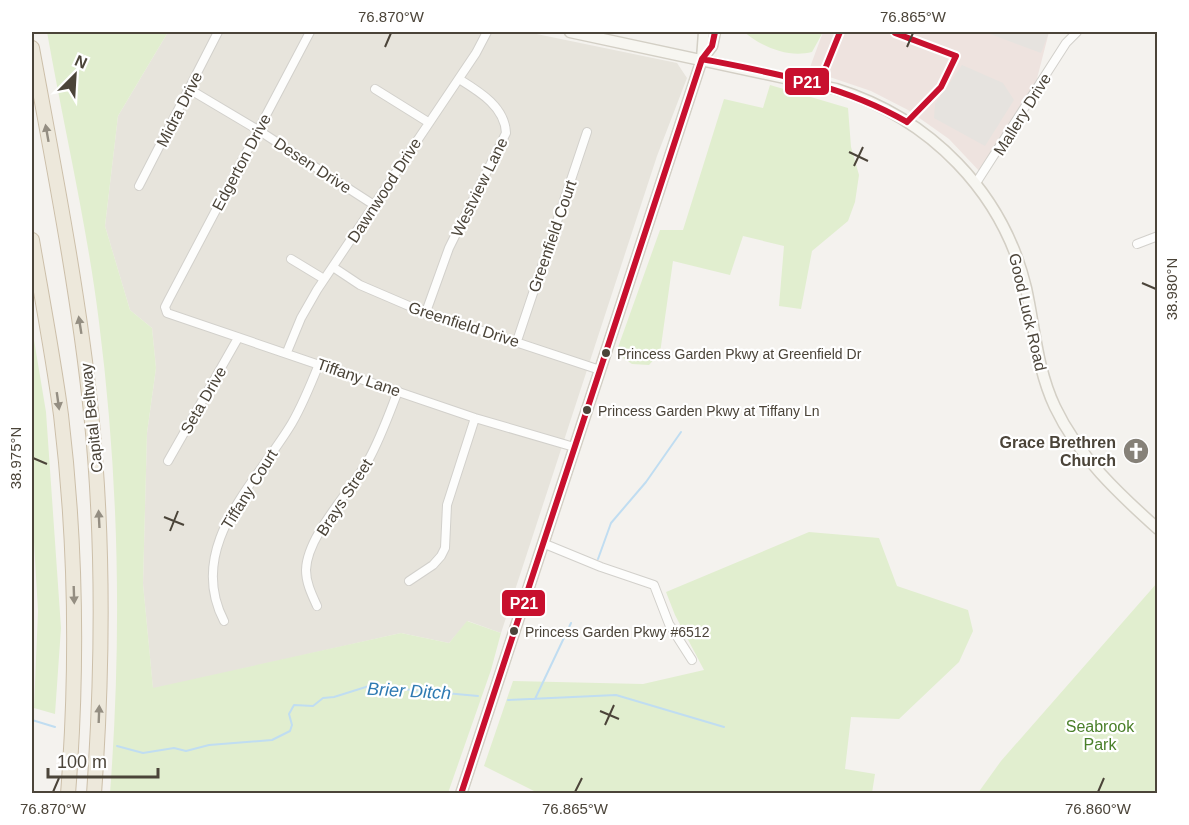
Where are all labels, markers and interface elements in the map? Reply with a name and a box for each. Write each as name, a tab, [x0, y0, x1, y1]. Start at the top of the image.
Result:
text: 76.870°W	[358, 8, 425, 25]
text: 76.865°W	[880, 8, 947, 25]
north arrow	[45, 45, 105, 105]
text: N	[72, 52, 90, 72]
line badge: P21	[784, 67, 830, 96]
street label: Midra Drive	[153, 69, 206, 150]
street label: Mallery Drive	[990, 70, 1054, 158]
text: P21	[793, 74, 821, 91]
street label: Edgerton Drive	[209, 111, 274, 213]
one-way arrow	[42, 123, 51, 142]
street label: Desen Drive	[271, 134, 354, 197]
street label: Dawnwood Drive	[344, 135, 425, 246]
street label: Westview Lane	[448, 135, 511, 240]
street label: Greenfield Court	[525, 177, 580, 294]
street label: Good Luck Road	[1006, 252, 1049, 373]
text: 38.980°N	[1163, 258, 1180, 320]
street label: Greenfield Drive	[406, 299, 522, 350]
one-way arrow	[76, 316, 85, 335]
place label: Princess Garden Pkwy at Greenfield Dr	[617, 346, 862, 362]
marker: Princess Garden Pkwy at Greenfield Dr	[600, 347, 612, 359]
street label: Tiffany Lane	[315, 355, 403, 400]
street label: Capital Beltway	[77, 362, 106, 474]
street label: Seta Drive	[177, 364, 230, 437]
one-way arrow	[54, 392, 63, 411]
place label: Princess Garden Pkwy at Tiffany Ln	[598, 403, 820, 419]
marker: Princess Garden Pkwy at Tiffany Ln	[581, 404, 593, 416]
text: 38.975°N	[7, 427, 24, 489]
place label: Grace Brethren Church	[1000, 434, 1116, 469]
church icon: Grace Brethren Church	[1121, 436, 1151, 466]
street label: Tiffany Court	[218, 446, 281, 532]
street label: Brays Street	[313, 455, 376, 539]
one-way arrow	[95, 510, 104, 529]
one-way arrow	[69, 586, 78, 605]
line badge: P21	[501, 589, 546, 617]
text: P21	[510, 595, 538, 612]
place label: Princess Garden Pkwy #6512	[525, 624, 710, 640]
marker: Princess Garden Pkwy #6512	[508, 625, 520, 637]
water label: Brier Ditch	[367, 679, 451, 703]
one-way arrow	[95, 705, 104, 724]
park label: Seabrook Park	[1066, 718, 1135, 753]
scale bar	[48, 741, 158, 779]
text: 100 m	[57, 752, 107, 772]
text: 76.870°W	[20, 800, 87, 817]
text: 76.865°W	[542, 800, 609, 817]
text: 76.860°W	[1065, 800, 1132, 817]

